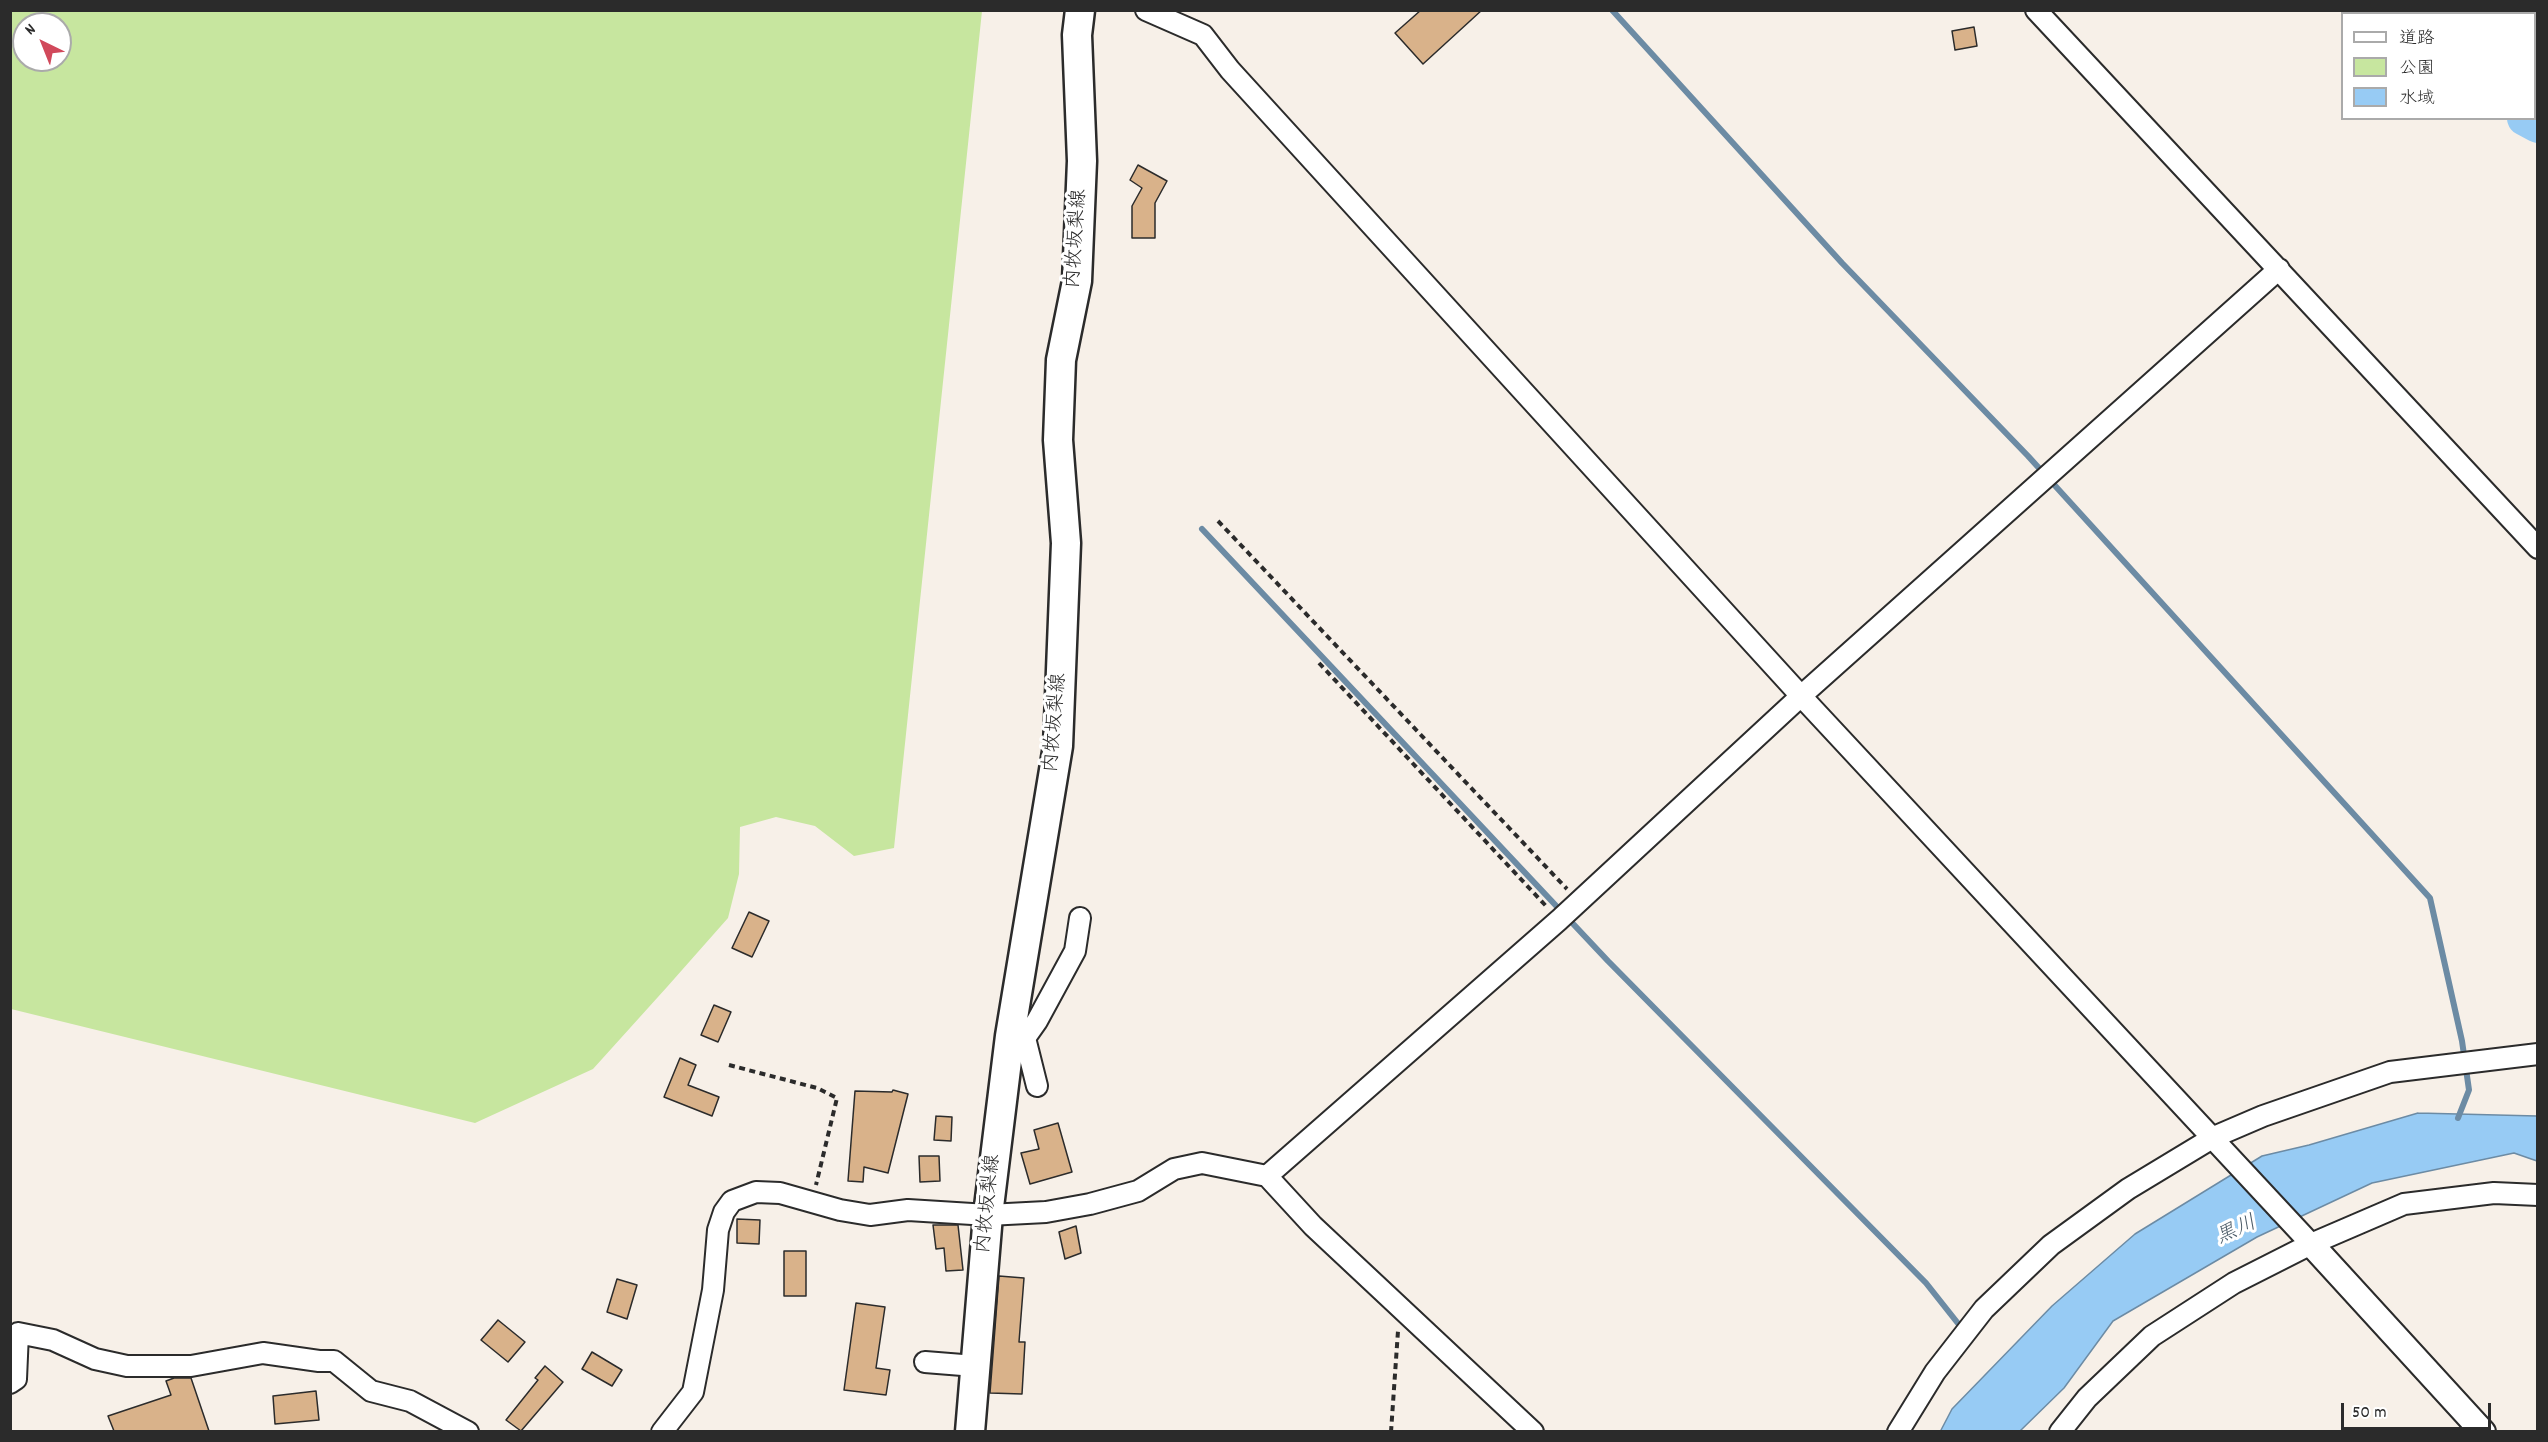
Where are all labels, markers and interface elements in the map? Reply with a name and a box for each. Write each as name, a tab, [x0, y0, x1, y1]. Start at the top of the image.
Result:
north arrow	[12, 12, 72, 72]
legend	[2341, 12, 2536, 120]
text: N	[20, 19, 41, 41]
text: 道路	[2399, 27, 2435, 52]
text: 公園	[2399, 57, 2435, 82]
text: 水域	[2399, 87, 2435, 112]
street label: 内牧坂梨線	[1063, 188, 1093, 290]
street label: 内牧坂梨線	[1041, 672, 1073, 774]
street label: 内牧坂梨線	[973, 1153, 1007, 1255]
water label: 黒川	[2213, 1212, 2261, 1252]
scale bar	[2344, 1391, 2494, 1429]
text: 50 m	[2352, 1401, 2387, 1426]

